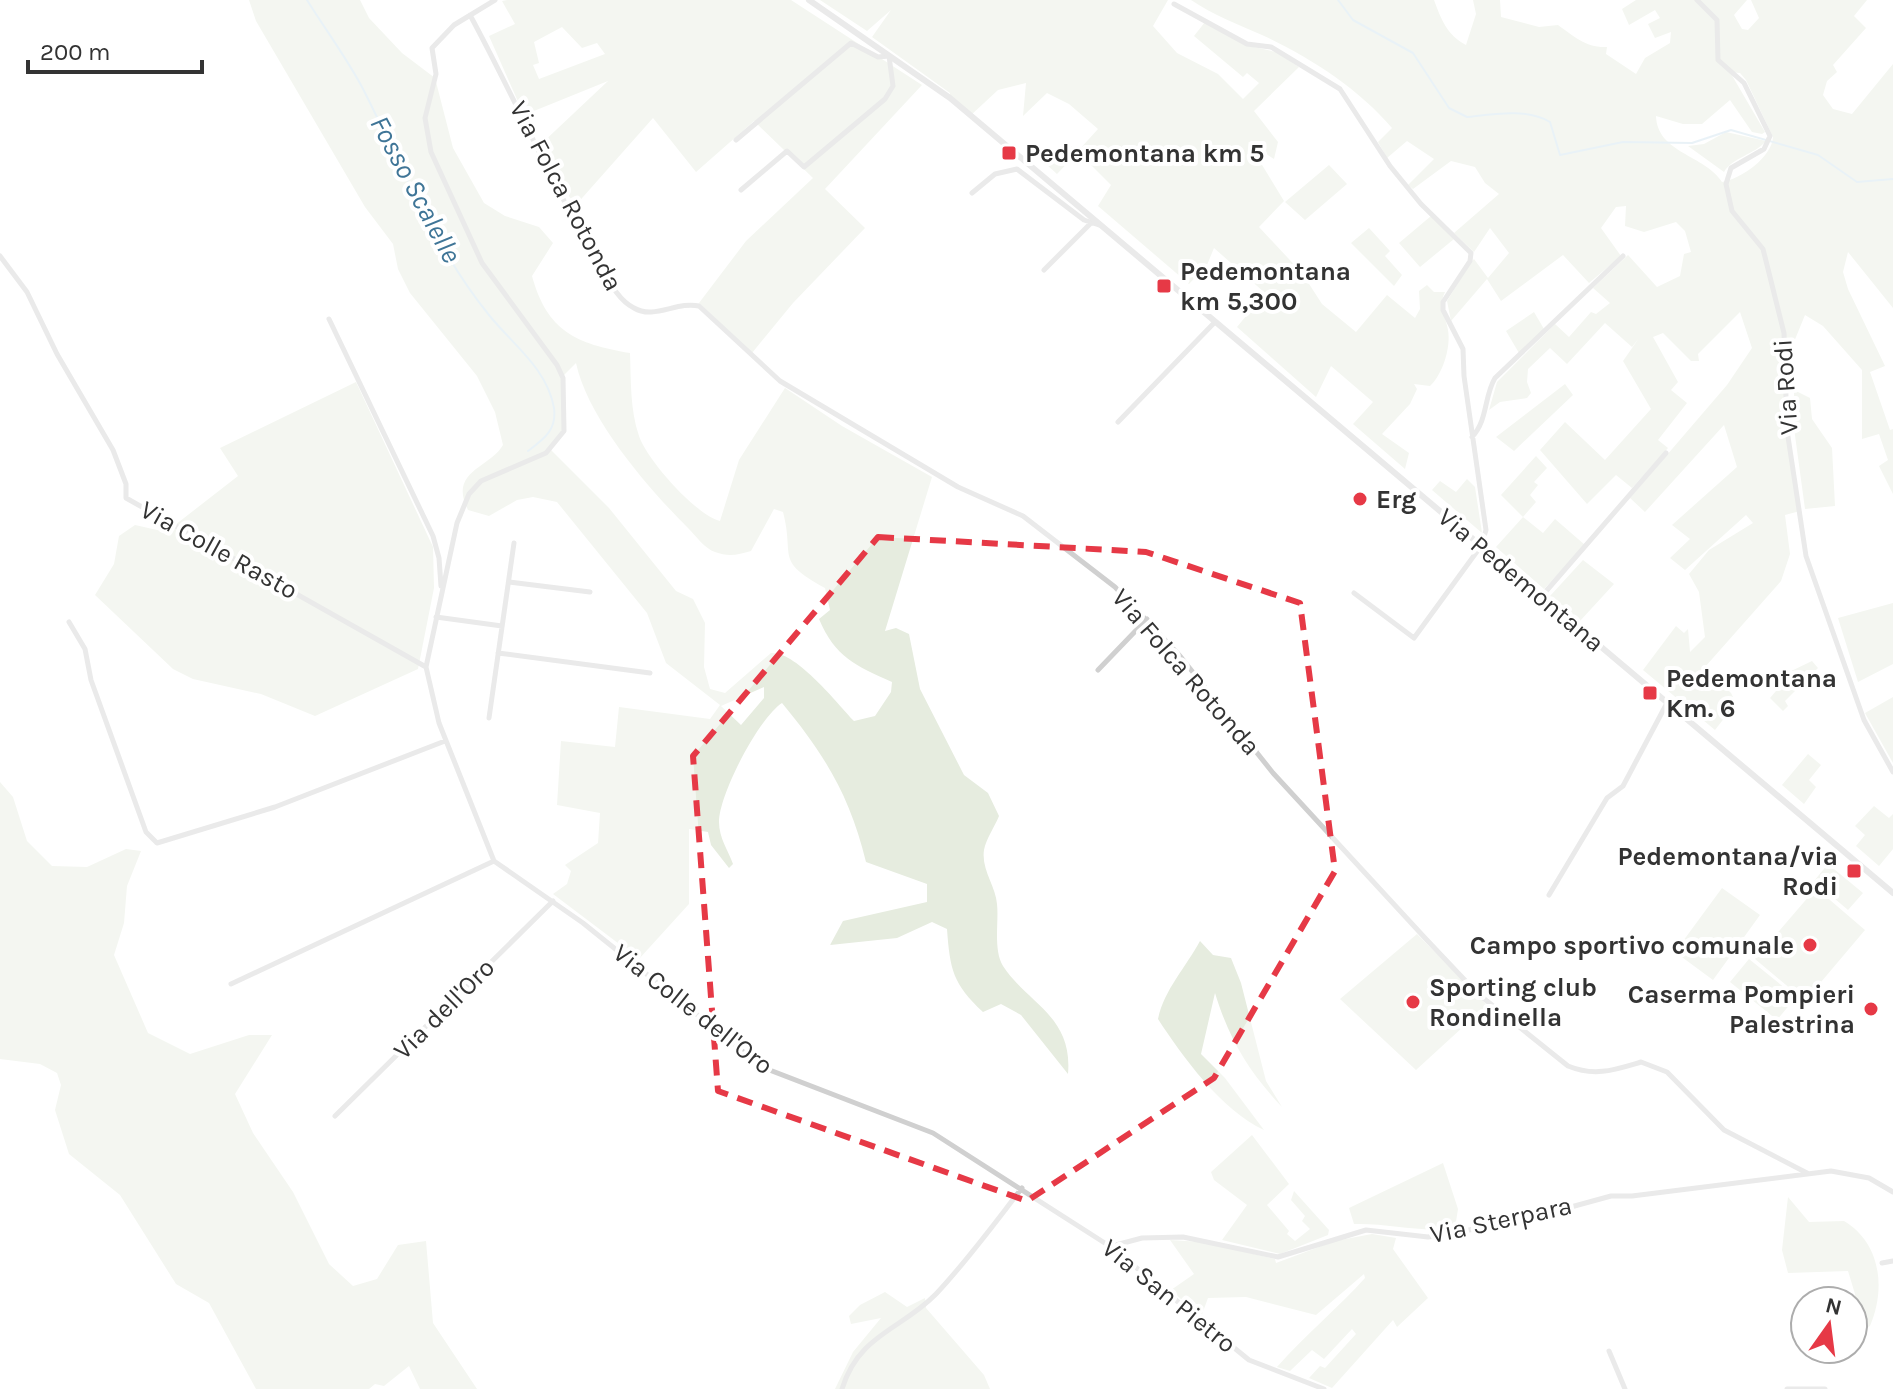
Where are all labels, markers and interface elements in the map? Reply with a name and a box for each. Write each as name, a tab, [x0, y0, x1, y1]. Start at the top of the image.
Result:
scale bar	[28, 24, 202, 74]
text: 200 m	[40, 38, 111, 66]
street label: Via Folca Rotonda	[503, 96, 629, 296]
water label: Fosso Scalelle	[363, 110, 469, 268]
place label: Pedemontana km 5	[1025, 138, 1264, 169]
marker: Pedemontana km 5	[1000, 144, 1018, 162]
place label: Pedemontana km 5,300	[1180, 256, 1351, 317]
marker: Pedemontana km 5,300	[1155, 277, 1173, 295]
street label: Via Rodi	[1767, 338, 1805, 436]
place label: Erg	[1376, 484, 1416, 515]
marker: Erg	[1351, 490, 1369, 508]
street label: Via Colle Rasto	[135, 494, 303, 606]
street label: Via Pedemontana	[1431, 501, 1611, 659]
street label: Via Folca Rotonda	[1105, 582, 1267, 762]
place label: Pedemontana Km. 6	[1666, 663, 1837, 724]
marker: Pedemontana Km. 6	[1641, 684, 1659, 702]
place label: Pedemontana/via Rodi	[1617, 841, 1838, 902]
marker: Pedemontana/via Rodi	[1845, 862, 1863, 880]
place label: Campo sportivo comunale	[1470, 930, 1794, 961]
marker: Campo sportivo comunale	[1801, 936, 1819, 954]
street label: Via Colle dell'Oro	[607, 937, 779, 1081]
street label: Via dell'Oro	[387, 952, 501, 1066]
place label: Sporting club Rondinella	[1429, 972, 1597, 1033]
place label: Caserma Pompieri Palestrina	[1628, 979, 1855, 1040]
marker: Sporting club Rondinella	[1404, 993, 1422, 1011]
marker: Caserma Pompieri Palestrina	[1862, 1000, 1880, 1018]
street label: Via Sterpara	[1427, 1190, 1575, 1250]
street label: Via San Pietro	[1096, 1232, 1242, 1360]
north arrow	[1789, 1285, 1869, 1365]
text: N	[1823, 1292, 1844, 1321]

